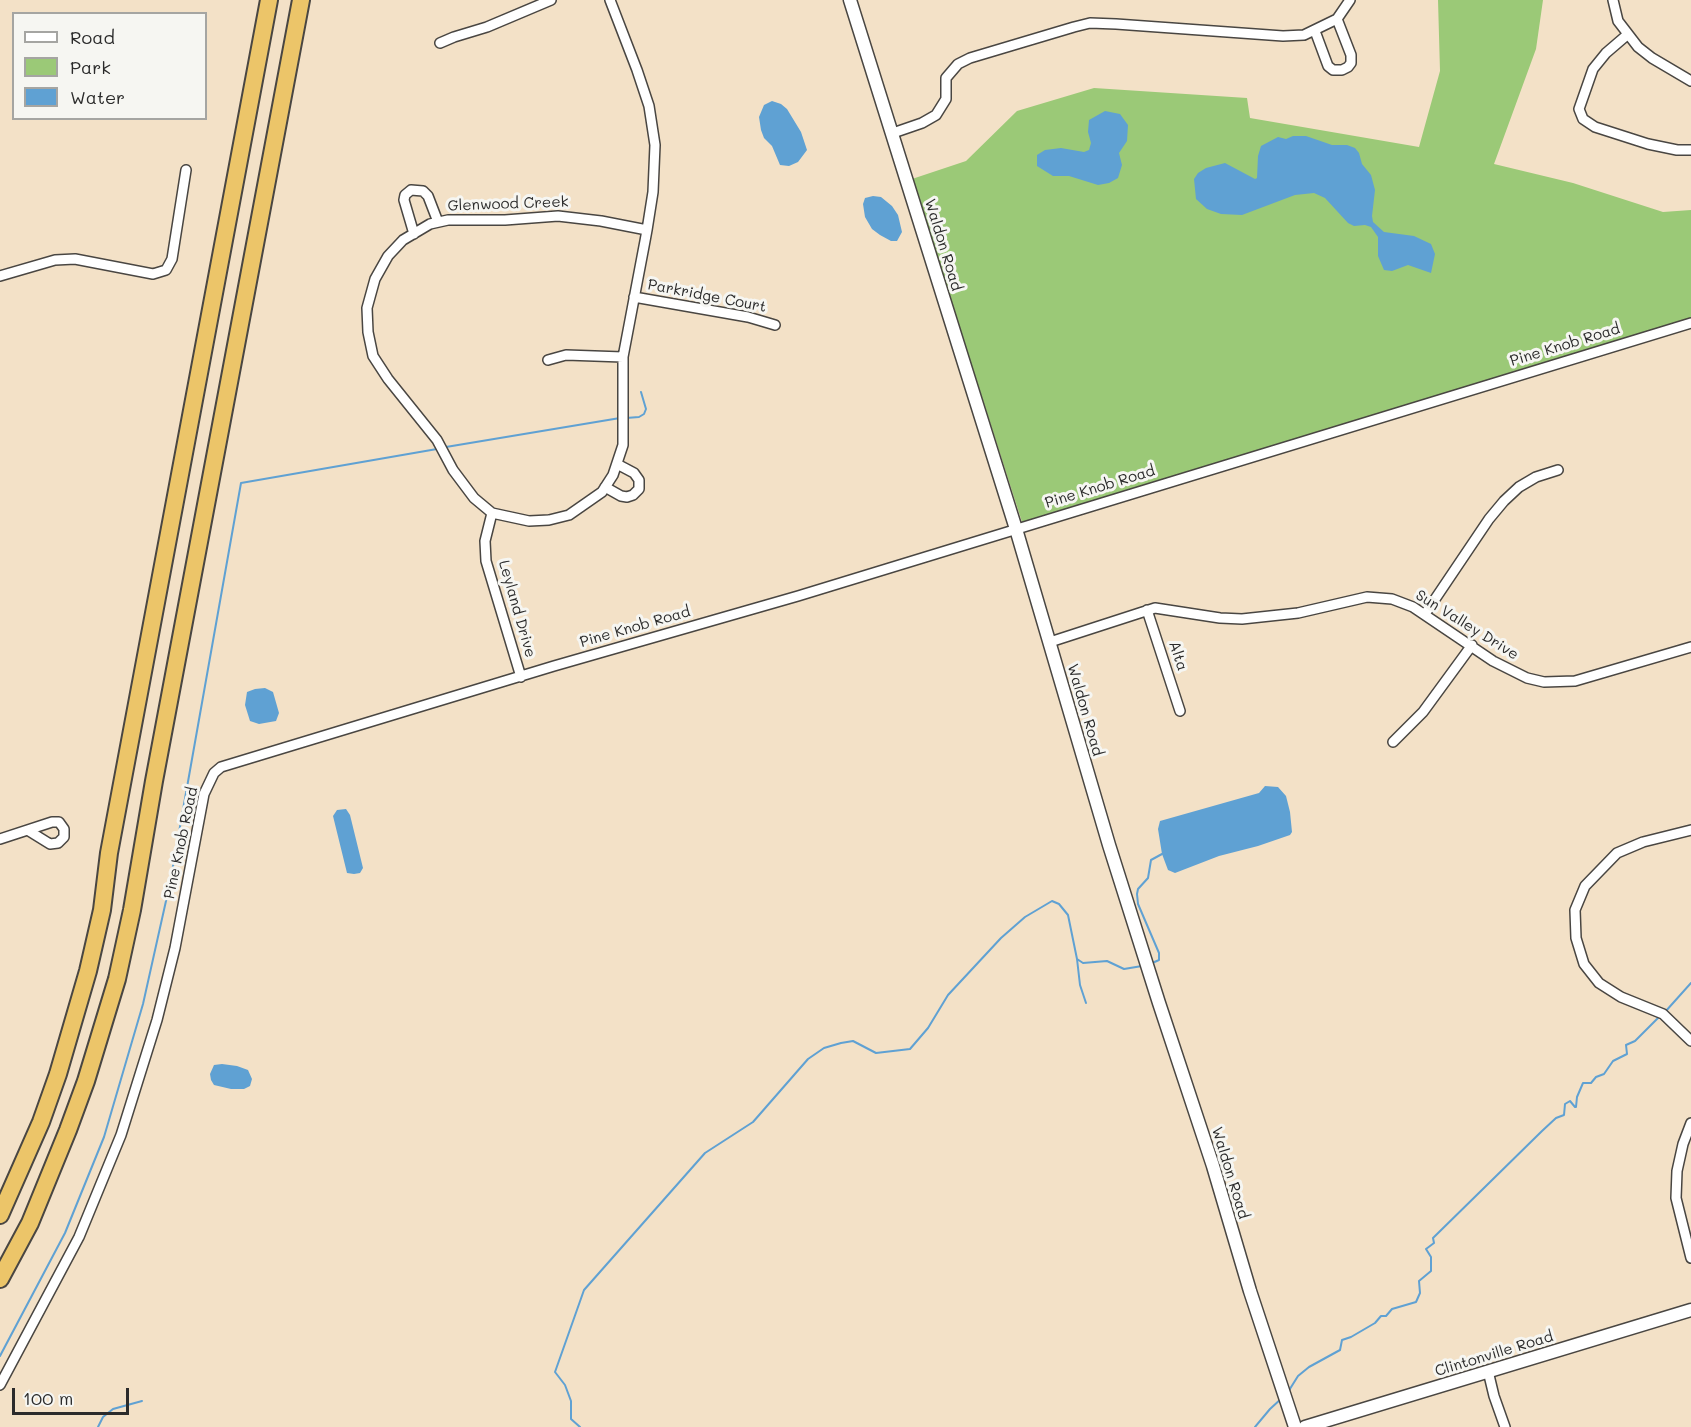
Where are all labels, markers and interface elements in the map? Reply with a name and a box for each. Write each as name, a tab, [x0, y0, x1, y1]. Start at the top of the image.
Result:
legend	[12, 12, 207, 120]
text: Road	[70, 25, 115, 49]
text: Park	[70, 55, 111, 79]
text: Water	[70, 85, 125, 109]
street label: Glenwood Creek	[447, 193, 569, 215]
street label: Waldon Road	[920, 197, 966, 293]
street label: Parkridge Court	[646, 276, 768, 316]
street label: Pine Knob Road	[1508, 320, 1622, 370]
street label: Pine Knob Road	[1043, 462, 1157, 512]
street label: Leyland Drive	[495, 558, 539, 660]
street label: Sun Valley Drive	[1412, 586, 1522, 664]
street label: Pine Knob Road	[578, 603, 692, 651]
street label: Alta	[1165, 639, 1191, 673]
street label: Waldon Road	[1063, 662, 1107, 758]
street label: Pine Knob Road	[160, 785, 202, 901]
street label: Waldon Road	[1207, 1125, 1253, 1221]
street label: Clintonville Road	[1433, 1327, 1555, 1381]
scale bar	[15, 1376, 132, 1414]
text: 100 m	[23, 1386, 73, 1410]

